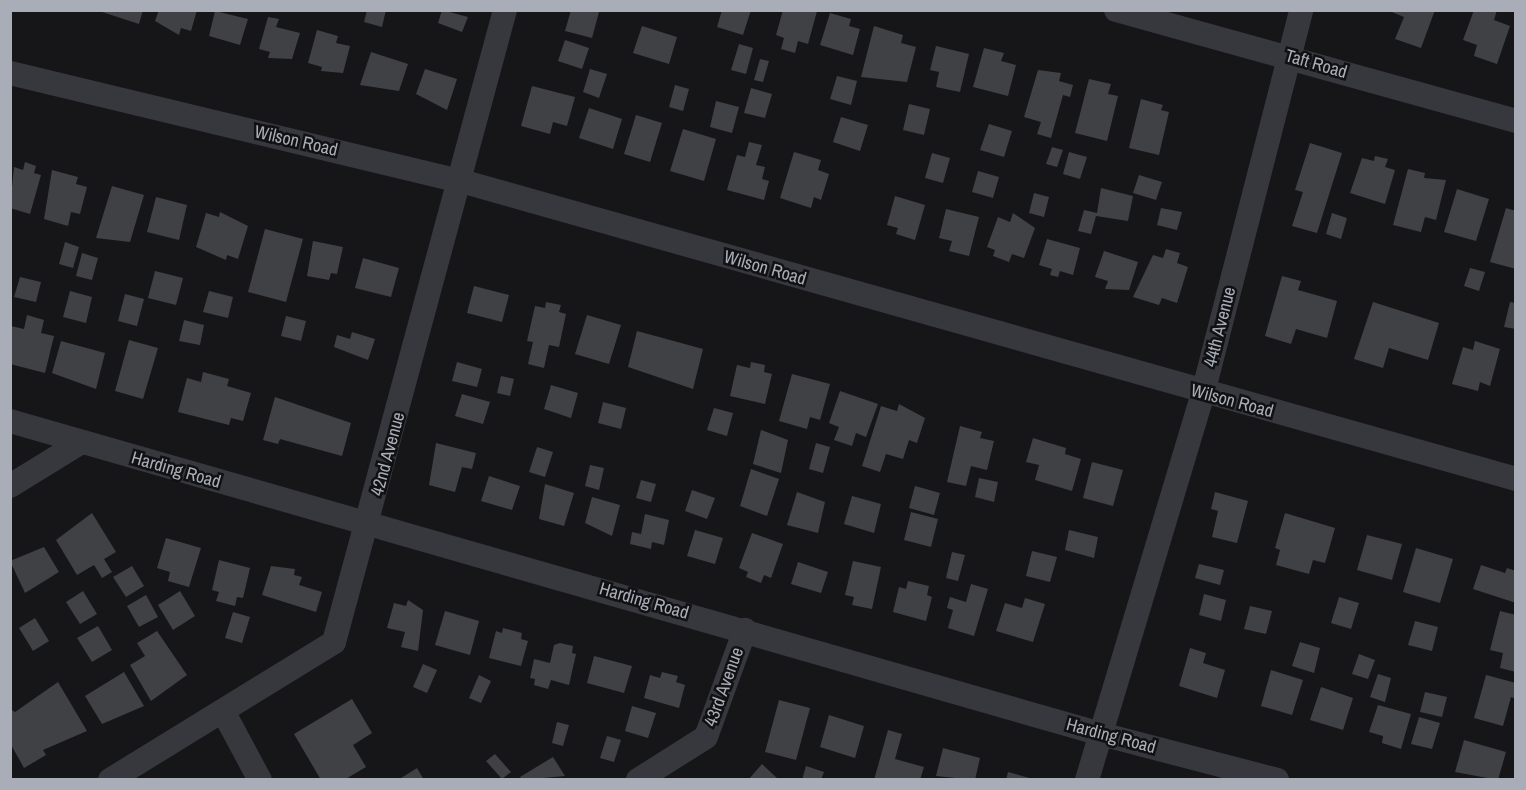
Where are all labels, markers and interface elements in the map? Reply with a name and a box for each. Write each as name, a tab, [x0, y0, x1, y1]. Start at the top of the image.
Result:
street label: Taft Road	[1283, 45, 1349, 83]
street label: Wilson Road	[252, 121, 340, 161]
street label: Wilson Road	[721, 246, 809, 290]
street label: 44th Avenue	[1200, 284, 1240, 370]
street label: Wilson Road	[1188, 380, 1276, 422]
street label: 42nd Avenue	[366, 409, 410, 499]
street label: Harding Road	[129, 447, 223, 493]
street label: Harding Road	[597, 578, 691, 624]
street label: 43rd Avenue	[700, 644, 748, 730]
street label: Harding Road	[1064, 714, 1158, 758]

